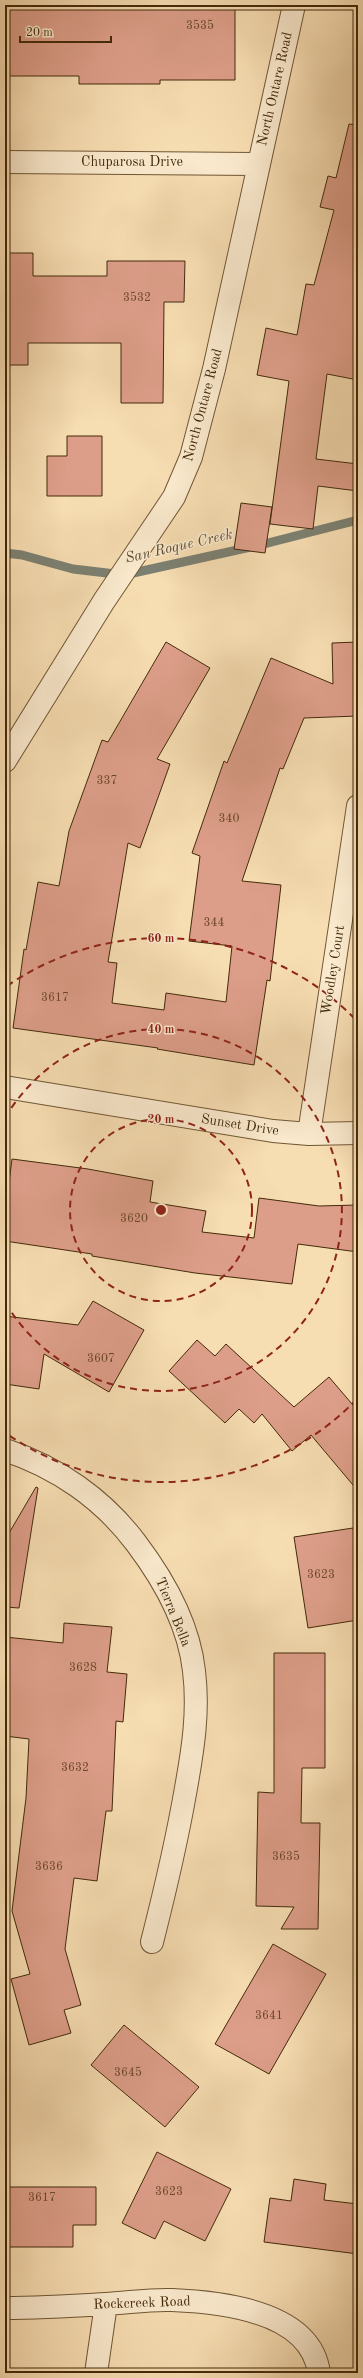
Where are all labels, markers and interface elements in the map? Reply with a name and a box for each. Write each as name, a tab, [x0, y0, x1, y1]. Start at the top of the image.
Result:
scale bar	[20, 18, 111, 44]
house number: 3535	[186, 19, 214, 32]
text: 20 m	[26, 27, 53, 39]
street label: North Ontare Road	[255, 31, 295, 147]
street label: Chuparosa Drive	[81, 155, 183, 169]
house number: 3532	[123, 291, 151, 304]
street label: North Ontare Road	[181, 347, 225, 463]
water label: San Roque Creek	[124, 527, 234, 567]
house number: 337	[97, 775, 117, 787]
house number: 340	[219, 813, 239, 825]
house number: 344	[204, 917, 224, 929]
street label: Woodley Court	[319, 924, 347, 1016]
text: 60 m	[148, 933, 175, 945]
house number: 3617	[41, 992, 69, 1004]
text: 40 m	[148, 1024, 175, 1036]
street label: Sunset Drive	[200, 1112, 280, 1138]
text: 20 m	[148, 1114, 175, 1126]
centre of rings	[154, 1203, 168, 1217]
house number: 3620	[120, 1213, 148, 1225]
house number: 3607	[87, 1353, 115, 1365]
house number: 3623	[307, 1569, 335, 1581]
street label: Tierra Bella	[153, 1575, 193, 1649]
house number: 3628	[69, 1662, 97, 1674]
house number: 3632	[61, 1762, 89, 1774]
house number: 3635	[272, 1850, 300, 1863]
house number: 3636	[35, 1861, 63, 1873]
house number: 3641	[255, 2010, 283, 2022]
house number: 3645	[114, 2066, 142, 2079]
house number: 3623	[155, 2186, 183, 2198]
house number: 3617	[28, 2192, 56, 2204]
street label: Rockcreek Road	[93, 2294, 191, 2312]

